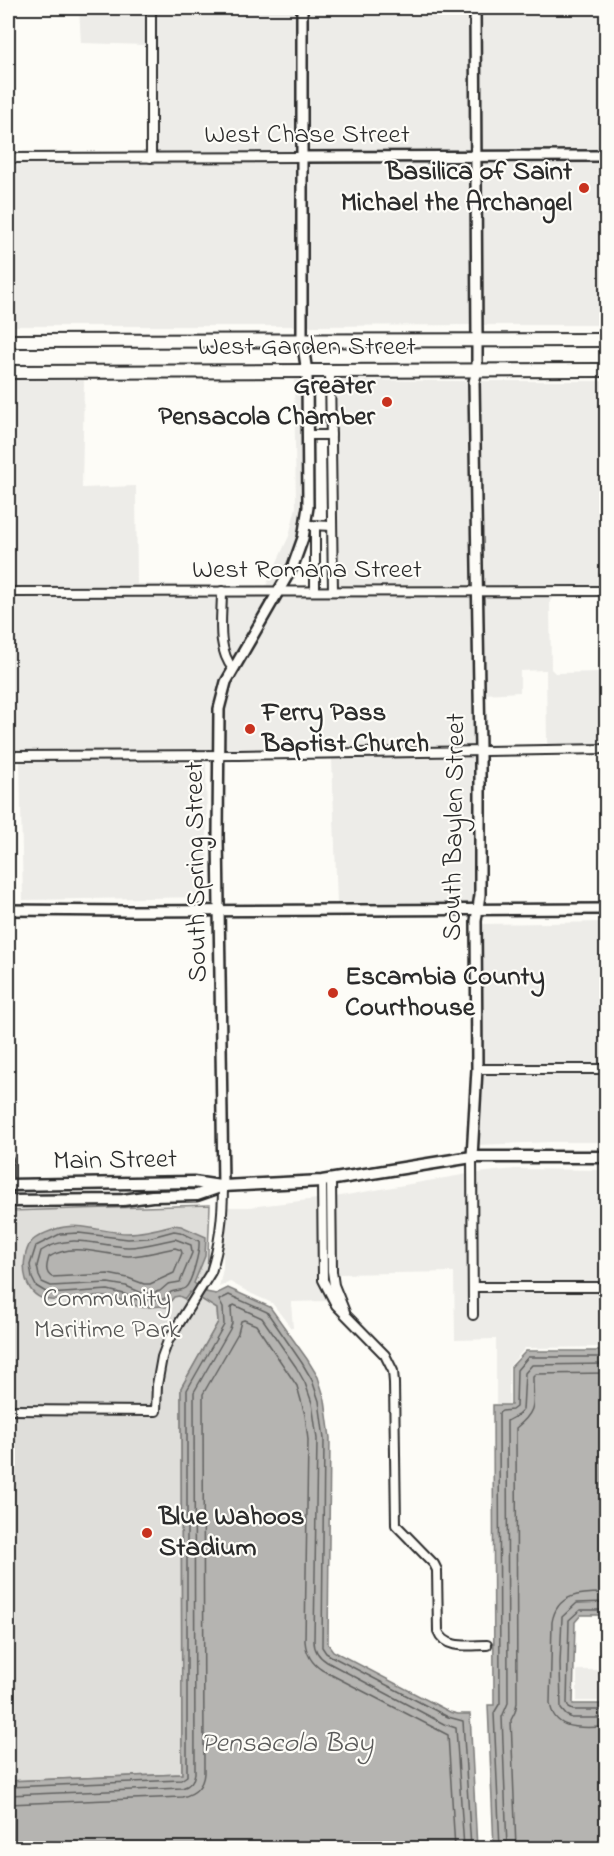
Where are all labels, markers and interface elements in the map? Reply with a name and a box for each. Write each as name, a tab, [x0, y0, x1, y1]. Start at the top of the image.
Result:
street label: West Chase Street	[204, 116, 410, 155]
place label: Basilica of Saint Michael the Archangel	[341, 153, 573, 224]
marker: Basilica of Saint Michael the Archangel	[577, 181, 591, 195]
street label: West Garden Street	[198, 328, 416, 367]
place label: Greater Pensacola Chamber	[158, 367, 376, 437]
marker: Greater Pensacola Chamber	[380, 395, 394, 409]
street label: West Romana Street	[192, 551, 422, 590]
place label: Ferry Pass Baptist Church	[260, 694, 429, 764]
street label: South Baylen Street	[434, 713, 476, 941]
marker: Ferry Pass Baptist Church	[243, 722, 257, 736]
street label: South Spring Street	[176, 761, 218, 983]
place label: Escambia County Courthouse	[345, 958, 545, 1028]
marker: Escambia County Courthouse	[326, 986, 340, 1000]
street label: Main Street	[53, 1140, 177, 1182]
park label: Community Maritime Park	[34, 1280, 181, 1350]
place label: Blue Wahoos Stadium	[157, 1498, 304, 1568]
marker: Blue Wahoos Stadium	[140, 1526, 154, 1540]
water label: Pensacola Bay	[201, 1724, 374, 1765]

